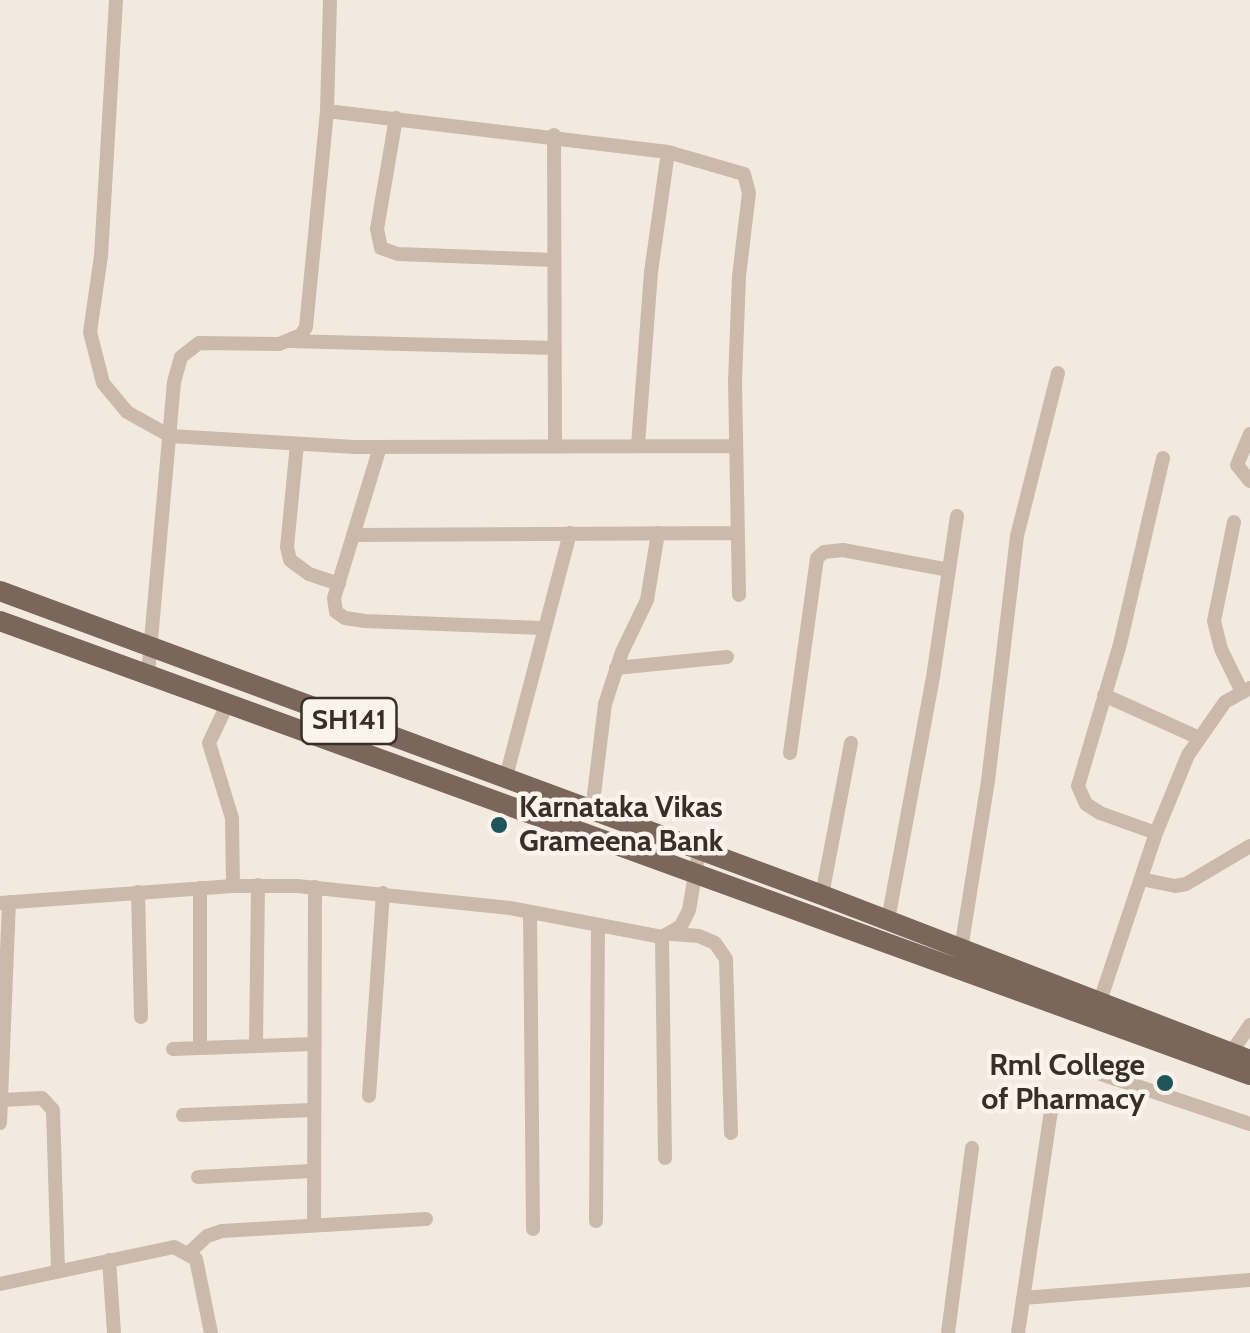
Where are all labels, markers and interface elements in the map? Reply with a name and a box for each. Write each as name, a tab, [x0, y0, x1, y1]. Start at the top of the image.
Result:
road number: SH141	[302, 698, 396, 744]
place label: Karnataka Vikas Grameena Bank	[519, 790, 723, 860]
marker: Karnataka Vikas Grameena Bank	[488, 814, 510, 836]
place label: Rml College of Pharmacy	[981, 1048, 1145, 1118]
marker: Rml College of Pharmacy	[1154, 1072, 1176, 1094]

